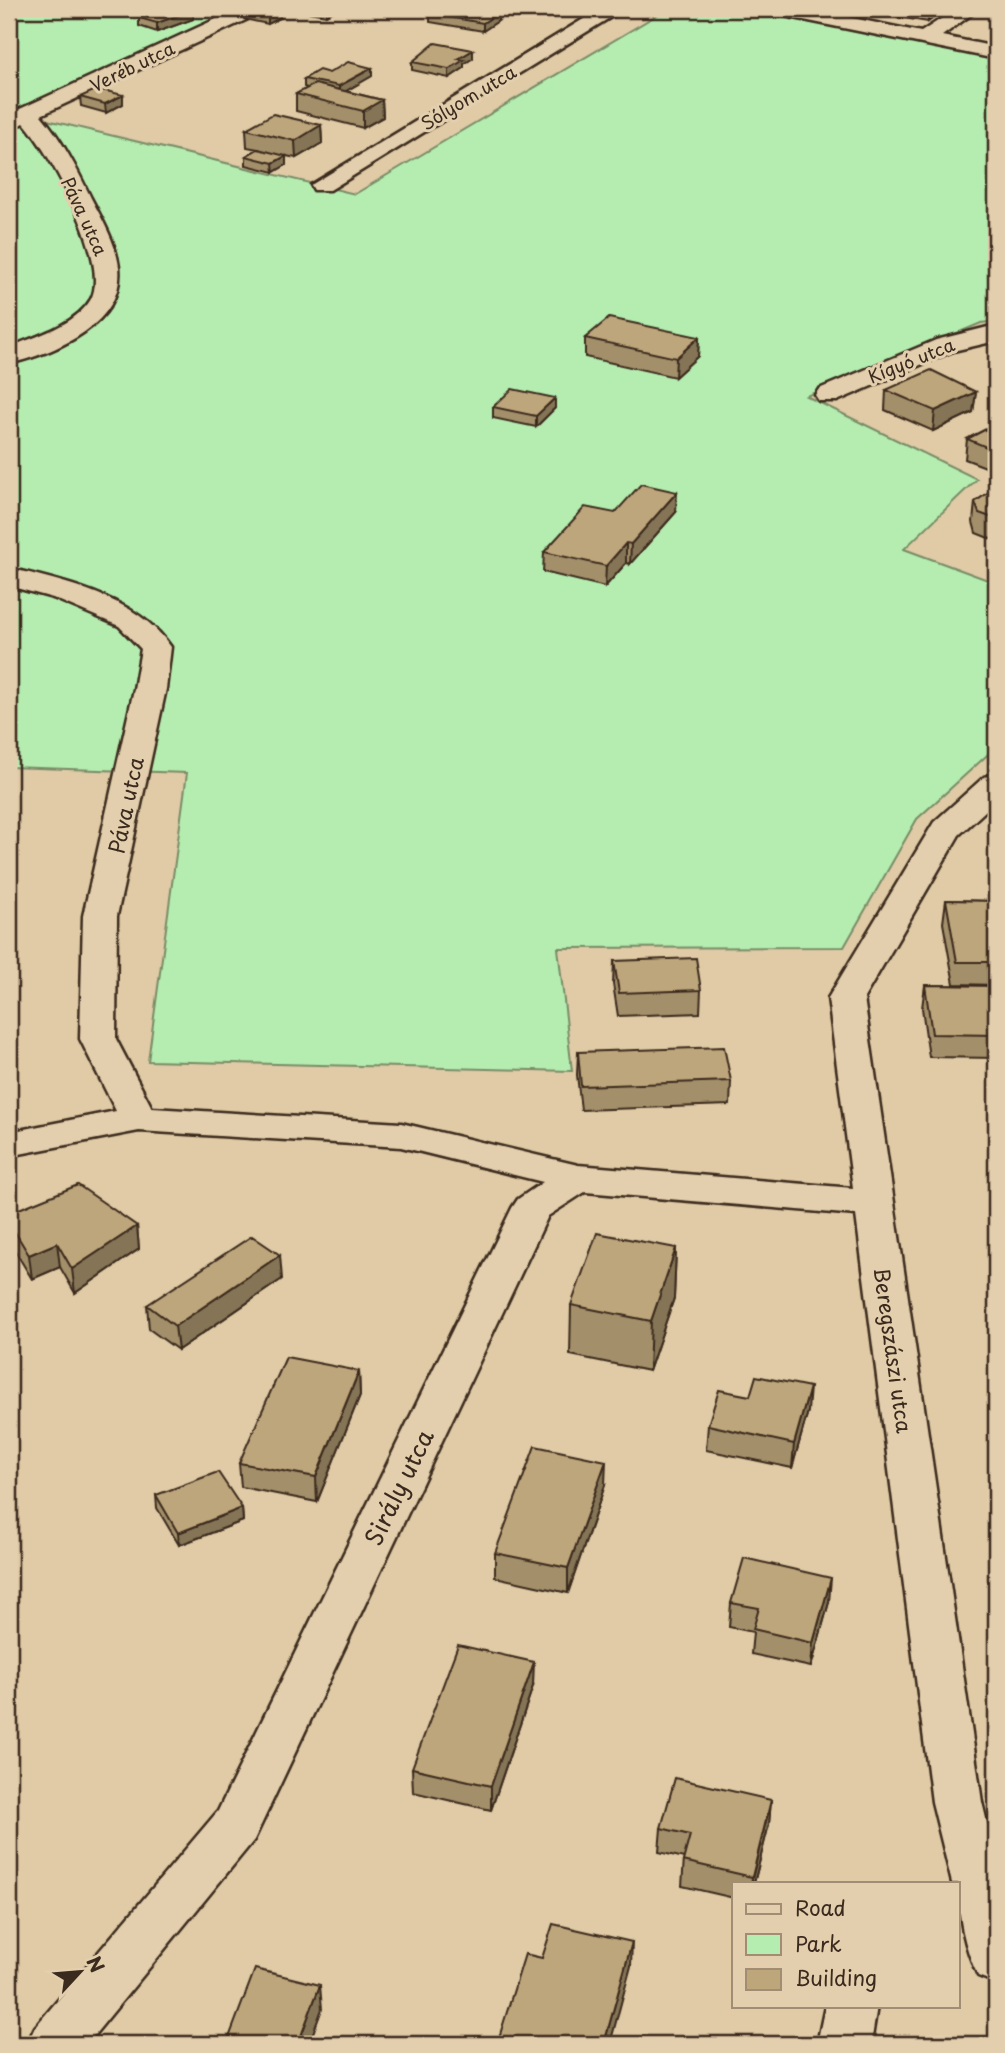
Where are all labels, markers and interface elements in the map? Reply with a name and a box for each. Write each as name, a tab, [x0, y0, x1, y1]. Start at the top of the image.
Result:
street label: Veréb utca	[85, 34, 180, 98]
street label: Sólyom utca	[415, 57, 522, 136]
street label: Páva utca	[55, 172, 115, 260]
street label: Kígyó utca	[864, 330, 959, 390]
street label: Páva utca	[99, 754, 151, 856]
street label: Beregszászi utca	[867, 1265, 921, 1435]
street label: Sirály utca	[354, 1423, 442, 1551]
legend	[732, 1882, 960, 2008]
text: Road	[795, 1891, 846, 1923]
text: Park	[795, 1927, 842, 1959]
north arrow	[46, 1938, 116, 2008]
text: N	[80, 1951, 112, 1977]
text: Building	[795, 1961, 877, 1993]

